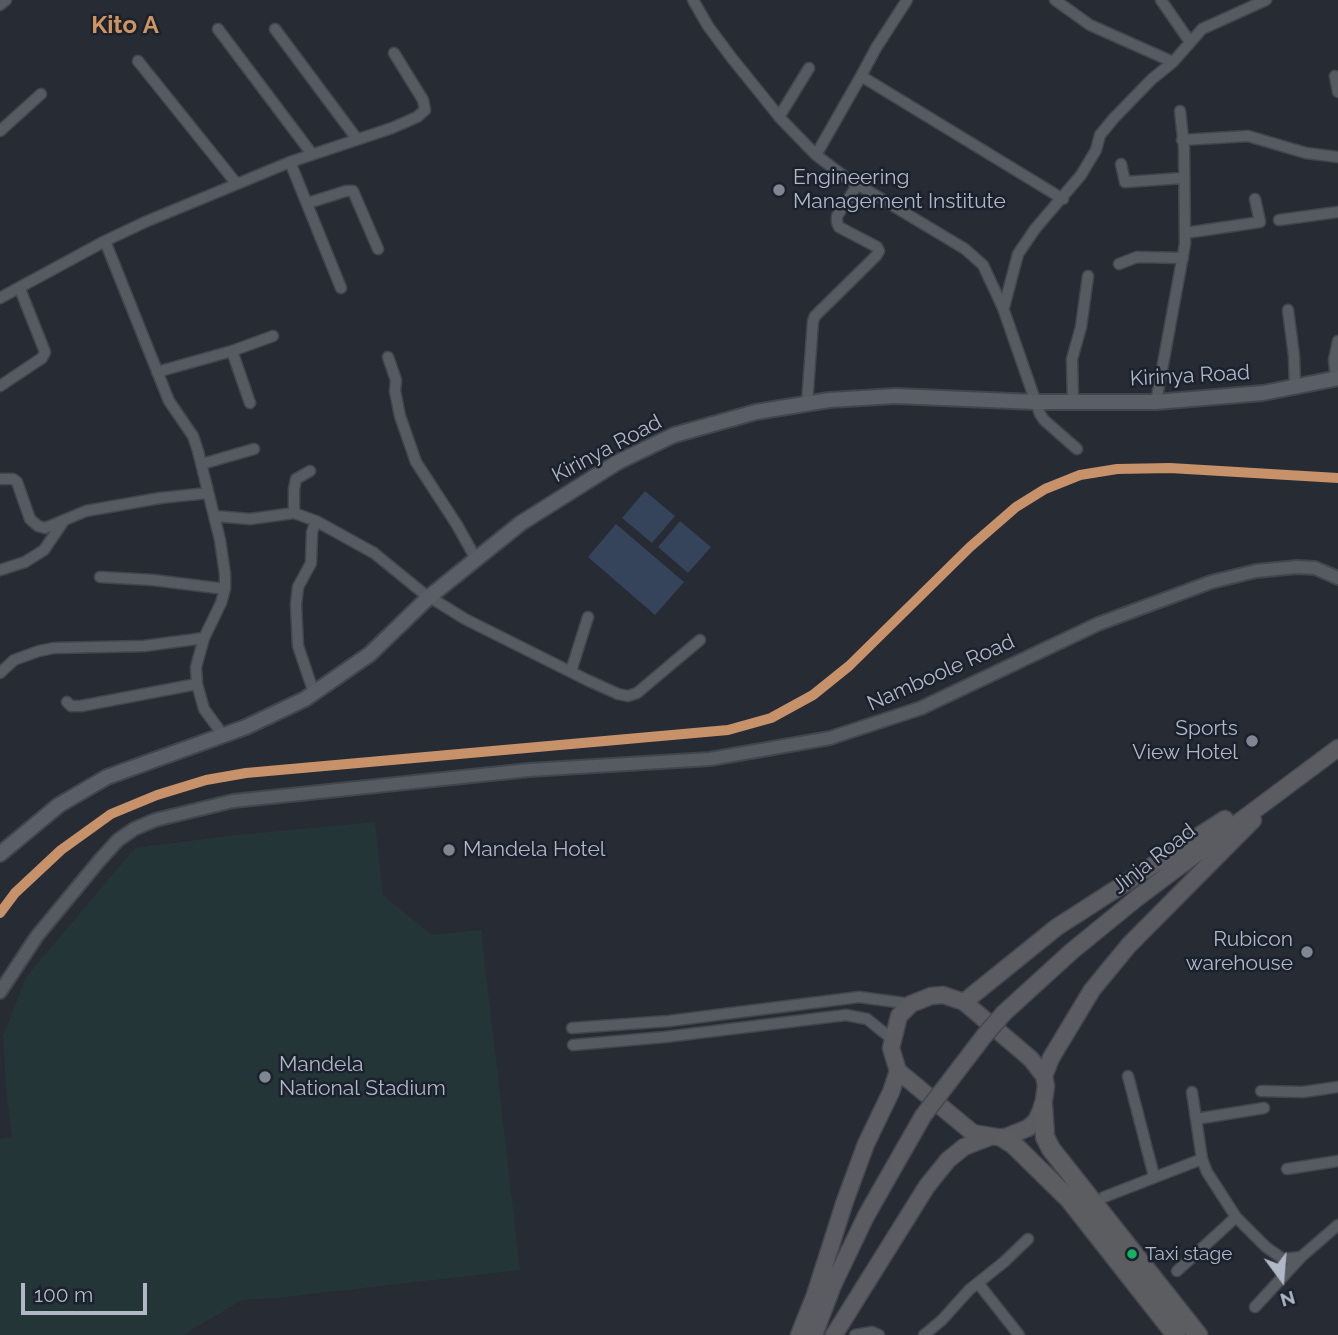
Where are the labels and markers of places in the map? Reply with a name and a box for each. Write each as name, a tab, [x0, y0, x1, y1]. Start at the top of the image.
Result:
place label: Engineering Management Institute	[793, 165, 1006, 215]
marker: Engineering Management Institute	[771, 182, 787, 198]
place label: Sports View Hotel	[1132, 716, 1238, 766]
marker: Sports View Hotel	[1244, 733, 1260, 749]
place label: Mandela Hotel	[463, 837, 605, 863]
marker: Mandela Hotel	[441, 842, 457, 858]
place label: Rubicon warehouse	[1186, 927, 1293, 977]
marker: Rubicon warehouse	[1299, 944, 1315, 960]
place label: Mandela National Stadium	[279, 1052, 446, 1102]
marker: Mandela National Stadium	[257, 1069, 273, 1085]
place label: Taxi stage	[1145, 1243, 1232, 1265]
marker: Taxi stage	[1125, 1247, 1139, 1261]

